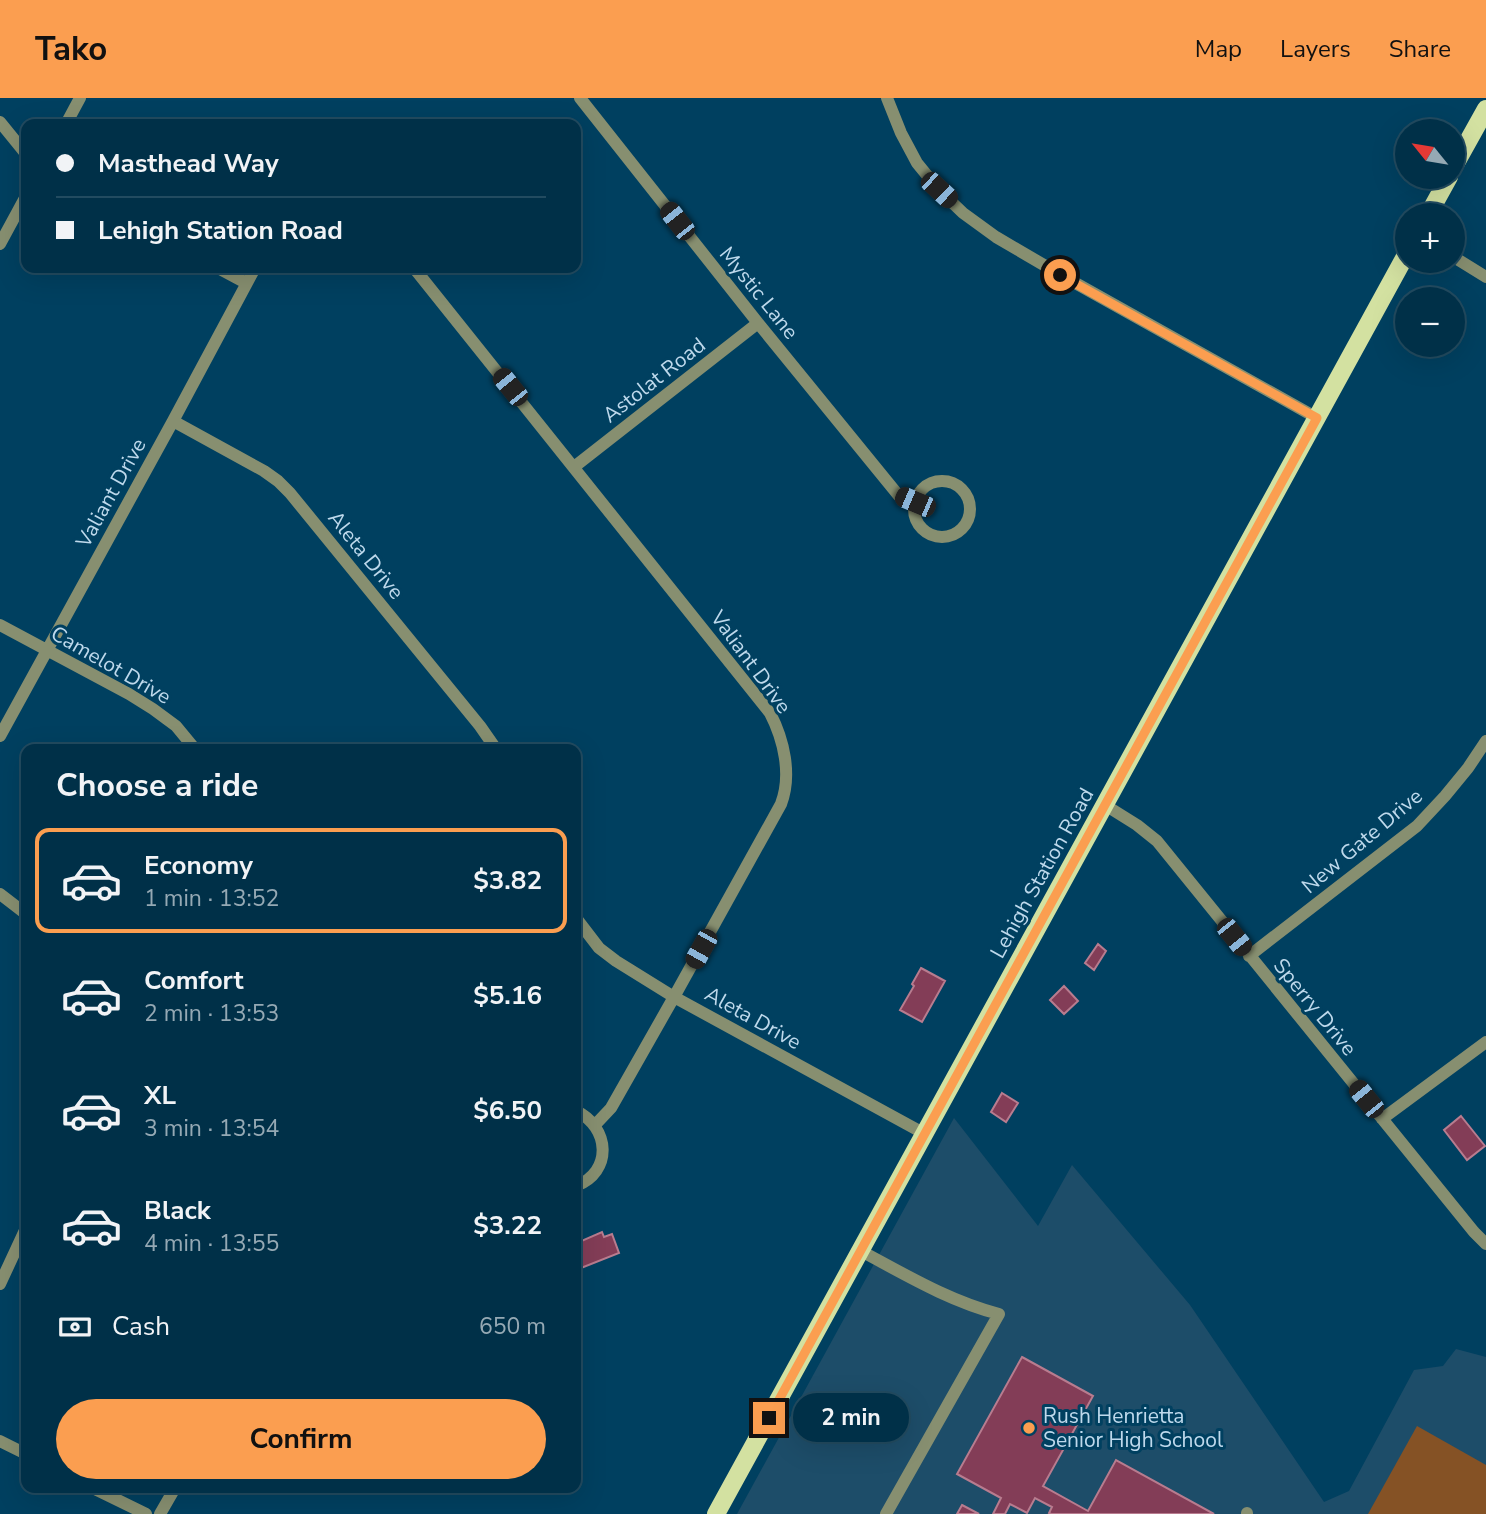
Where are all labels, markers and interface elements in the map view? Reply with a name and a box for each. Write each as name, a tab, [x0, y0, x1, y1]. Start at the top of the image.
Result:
text: Tako	[35, 27, 107, 72]
text: Map	[1195, 33, 1242, 65]
text: Layers	[1280, 33, 1351, 65]
text: Share	[1389, 33, 1451, 65]
north arrow	[1395, 119, 1465, 189]
map controls	[1395, 119, 1465, 357]
text: Masthead Way	[98, 146, 279, 181]
car	[917, 168, 962, 212]
car	[656, 198, 699, 244]
button: +	[1395, 203, 1465, 273]
text: Lehigh Station Road	[98, 213, 343, 248]
street label: Mystic Lane	[713, 241, 805, 345]
route start	[1044, 259, 1076, 291]
button: −	[1395, 287, 1465, 357]
street label: Astolat Road	[597, 331, 711, 429]
car	[489, 364, 532, 410]
street label: Valiant Drive	[69, 433, 153, 554]
car	[892, 484, 939, 520]
street label: Aleta Drive	[322, 505, 410, 605]
street label: Valiant Drive	[703, 604, 798, 719]
street label: Camelot Drive	[46, 619, 176, 711]
text: Choose a ride	[56, 764, 258, 807]
street label: New Gate Drive	[1296, 782, 1428, 900]
street label: Lehigh Station Road	[984, 783, 1100, 963]
text: Economy	[144, 848, 253, 883]
icon: car	[60, 849, 123, 912]
text: $3.82	[473, 863, 542, 898]
text: 1 min · 13:52	[144, 883, 279, 914]
car	[1213, 914, 1256, 960]
car	[682, 926, 721, 972]
street label: Sperry Drive	[1267, 952, 1363, 1062]
text: Comfort	[144, 963, 244, 998]
icon: car	[60, 964, 123, 1027]
text: $5.16	[473, 978, 542, 1013]
street label: Aleta Drive	[700, 980, 806, 1056]
text: 2 min · 13:53	[144, 998, 279, 1029]
car	[1345, 1076, 1388, 1122]
text: XL	[144, 1078, 176, 1113]
icon: car	[60, 1079, 123, 1142]
text: $6.50	[473, 1093, 542, 1128]
text: 3 min · 13:54	[144, 1113, 279, 1144]
text: Black	[144, 1193, 211, 1228]
icon: car	[60, 1194, 123, 1257]
text: $3.22	[473, 1208, 542, 1243]
text: 4 min · 13:55	[144, 1228, 279, 1259]
icon: cash	[56, 1308, 94, 1346]
text: Cash	[112, 1309, 170, 1344]
text: 650 m	[479, 1311, 546, 1342]
callout: 2 min	[794, 1394, 909, 1442]
button: Confirm	[56, 1399, 546, 1479]
route end	[753, 1402, 785, 1434]
text: 2 min	[821, 1402, 881, 1433]
place label: Rush Henrietta Senior High School	[1043, 1402, 1224, 1454]
marker: Rush Henrietta Senior High School	[1021, 1420, 1037, 1436]

